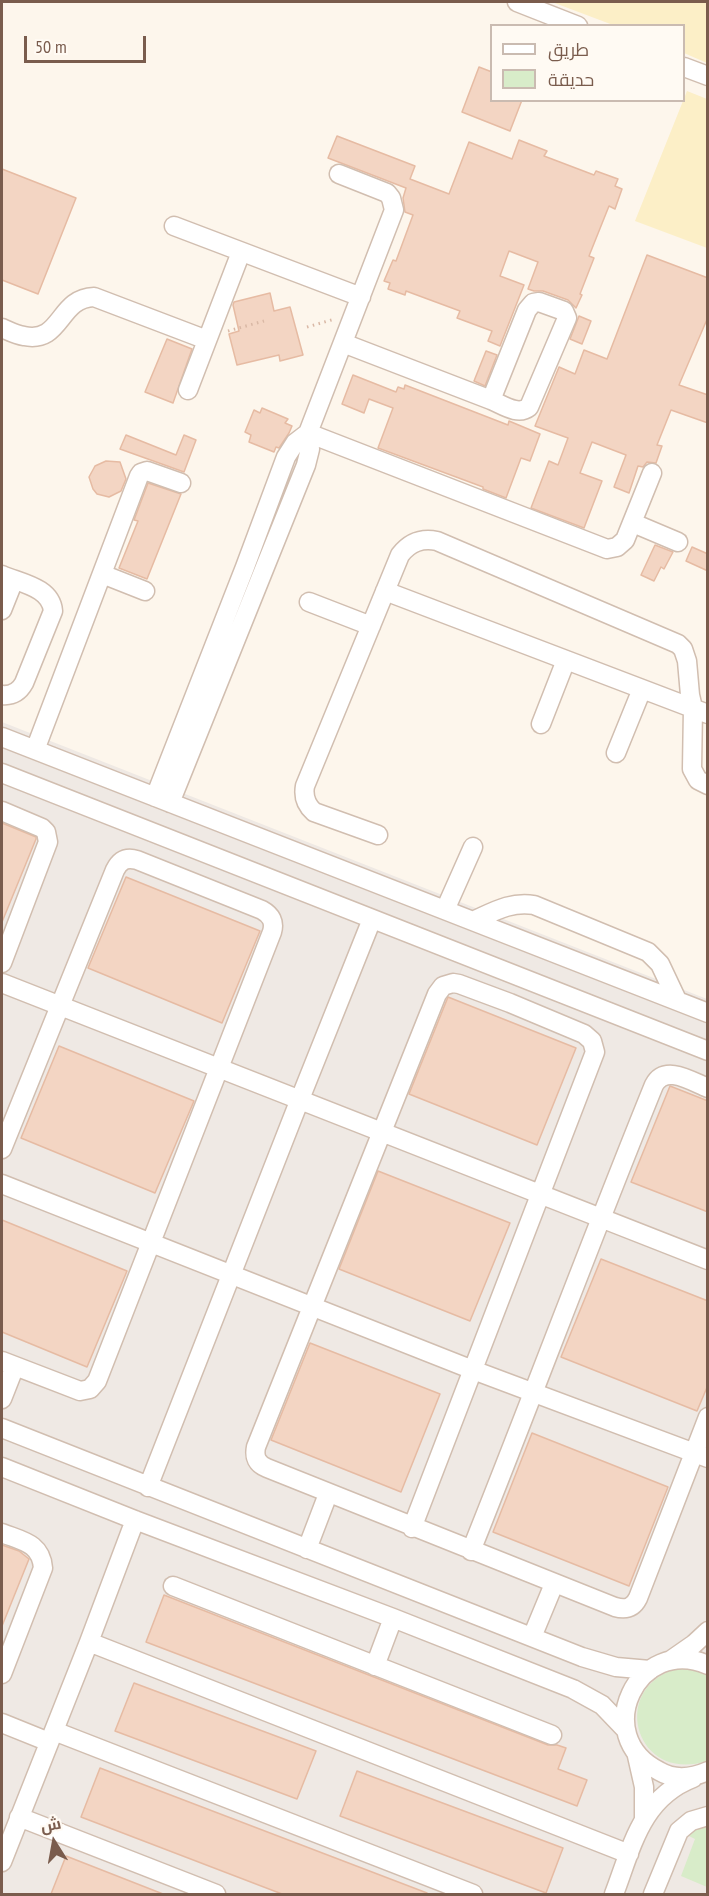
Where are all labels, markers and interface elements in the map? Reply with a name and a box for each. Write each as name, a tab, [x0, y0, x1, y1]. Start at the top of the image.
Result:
scale bar	[27, 24, 148, 62]
legend	[490, 24, 685, 102]
text: 50 m	[35, 35, 67, 58]
text: طريق	[548, 38, 589, 61]
text: حديقة	[548, 68, 594, 91]
north arrow	[24, 1812, 84, 1872]
text: ش	[39, 1813, 63, 1836]

